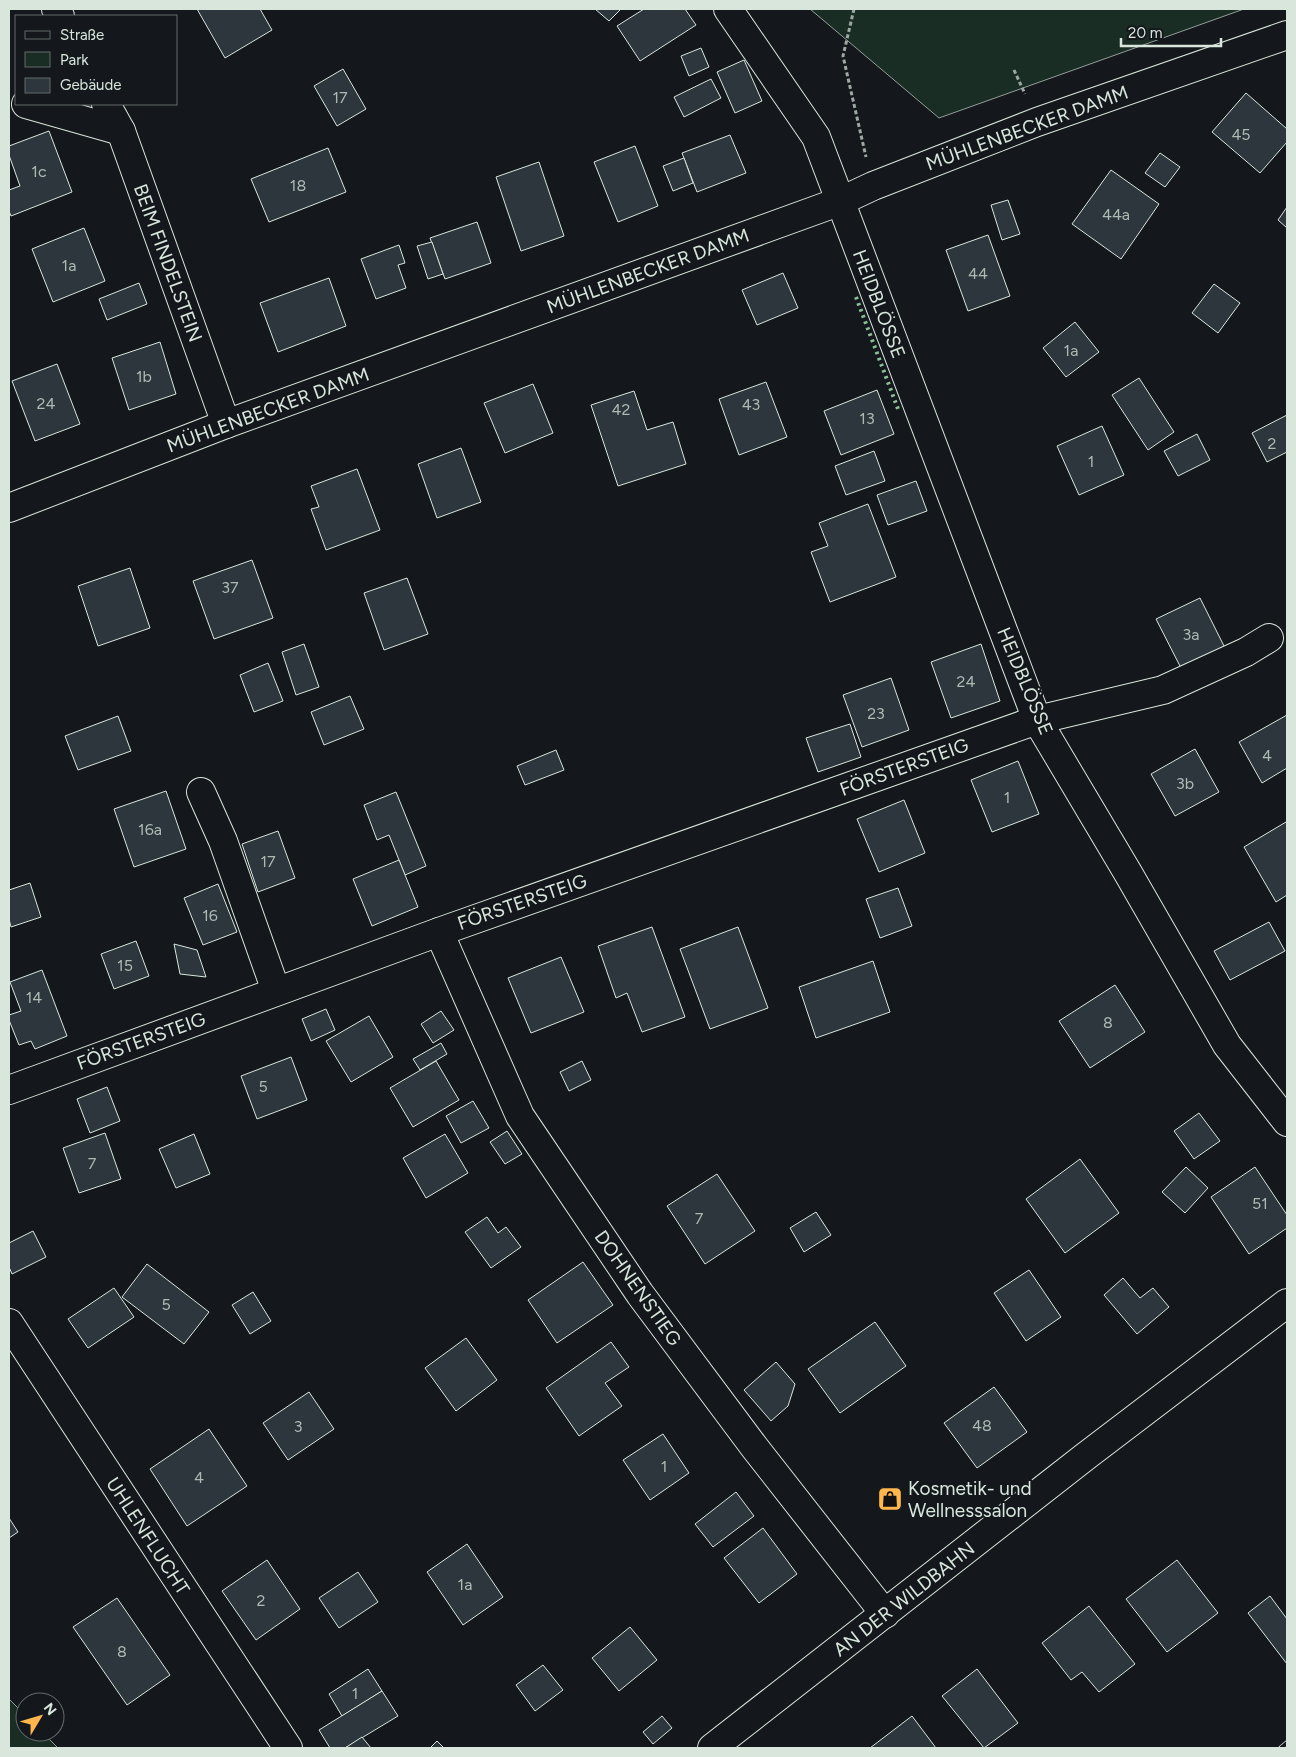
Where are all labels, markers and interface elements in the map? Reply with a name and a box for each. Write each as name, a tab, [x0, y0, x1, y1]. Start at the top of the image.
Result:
legend	[15, 15, 178, 105]
scale bar	[1121, 15, 1221, 47]
text: 20 m	[1128, 24, 1162, 42]
text: Straße	[60, 26, 104, 44]
text: Park	[60, 51, 89, 69]
text: Gebäude	[60, 76, 121, 94]
street label: MÜHLENBECKER DAMM	[923, 81, 1131, 175]
house number: 17	[332, 88, 348, 107]
house number: 45	[1231, 125, 1251, 144]
house number: 1c	[31, 162, 47, 181]
house number: 18	[290, 176, 306, 195]
street label: BEIM FINDELSTEIN	[129, 181, 207, 345]
house number: 44a	[1102, 205, 1130, 224]
street label: MÜHLENBECKER DAMM	[544, 224, 752, 318]
street label: HEIDBLÖSSE	[848, 246, 910, 362]
house number: 1a	[62, 256, 76, 275]
house number: 44	[968, 264, 988, 283]
house number: 1a	[1064, 341, 1078, 360]
street label: MÜHLENBECKER DAMM	[164, 363, 372, 457]
house number: 1b	[136, 367, 152, 386]
house number: 24	[37, 394, 55, 413]
house number: 43	[742, 395, 760, 414]
house number: 42	[612, 400, 630, 419]
house number: 13	[859, 409, 875, 428]
house number: 2	[1268, 434, 1276, 453]
house number: 1	[1088, 452, 1094, 471]
house number: 37	[221, 578, 239, 597]
street label: HEIDBLÖSSE	[992, 624, 1058, 738]
house number: 3a	[1183, 625, 1199, 644]
house number: 24	[957, 672, 975, 691]
house number: 23	[867, 704, 885, 723]
street label: FÖRSTERSTEIG	[837, 733, 971, 801]
house number: 4	[1262, 746, 1272, 765]
house number: 3b	[1176, 774, 1194, 793]
house number: 1	[1004, 788, 1010, 807]
house number: 16a	[138, 820, 162, 839]
house number: 17	[260, 852, 276, 871]
street label: FÖRSTERSTEIG	[454, 869, 590, 935]
house number: 16	[202, 906, 218, 925]
house number: 15	[117, 956, 133, 975]
house number: 14	[26, 988, 42, 1007]
street label: FÖRSTERSTEIG	[74, 1007, 208, 1075]
house number: 8	[1103, 1013, 1113, 1032]
house number: 5	[258, 1077, 268, 1096]
house number: 7	[88, 1154, 97, 1173]
house number: 51	[1252, 1194, 1268, 1213]
house number: 7	[695, 1209, 704, 1228]
street label: DOHNENSTIEG	[590, 1226, 686, 1350]
house number: 5	[161, 1295, 171, 1314]
house number: 48	[972, 1416, 992, 1435]
house number: 3	[294, 1417, 302, 1436]
house number: 1	[661, 1457, 667, 1476]
house number: 4	[194, 1468, 204, 1487]
street label: UHLENFLUCHT	[101, 1473, 195, 1600]
place label: Kosmetik- und Wellnesssalon	[908, 1477, 1032, 1522]
shop icon: Kosmetik- und Wellnesssalon	[877, 1486, 903, 1512]
street label: AN DER WILDBAHN	[829, 1537, 979, 1661]
house number: 1a	[458, 1575, 472, 1594]
house number: 2	[257, 1591, 265, 1610]
house number: 8	[117, 1642, 127, 1661]
house number: 1	[352, 1684, 358, 1703]
north arrow	[15, 1692, 65, 1742]
text: N	[40, 1700, 60, 1719]

